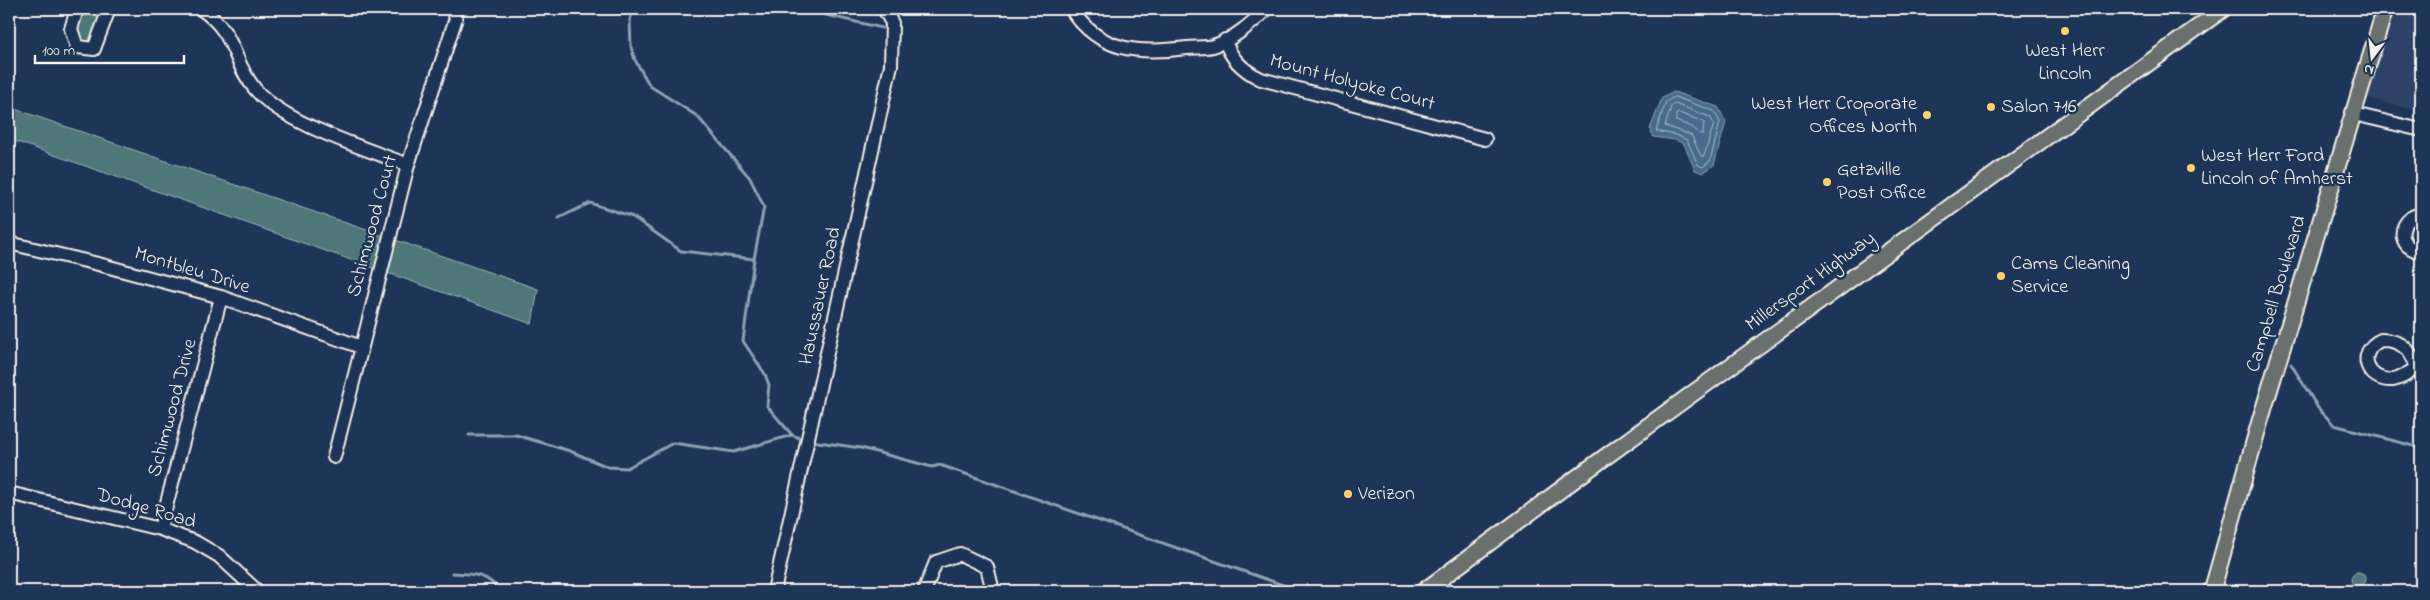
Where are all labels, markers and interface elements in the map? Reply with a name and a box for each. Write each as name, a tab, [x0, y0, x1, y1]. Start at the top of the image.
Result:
marker: West Herr Lincoln	[2059, 25, 2071, 37]
scale bar	[35, 32, 184, 64]
north arrow	[2348, 32, 2398, 82]
place label: West Herr Lincoln	[2025, 37, 2105, 89]
text: 100 m	[42, 40, 75, 62]
street label: Mount Holyoke Court	[1266, 47, 1438, 119]
text: N	[2362, 58, 2376, 80]
place label: West Herr Croporate Offices North	[1751, 90, 1917, 142]
place label: Salon 716	[2001, 93, 2077, 122]
marker: Salon 716	[1985, 101, 1997, 113]
marker: West Herr Croporate Offices North	[1921, 109, 1933, 121]
place label: West Herr Ford Lincoln of Amherst	[2201, 142, 2353, 194]
street label: Schimwood Court	[340, 151, 406, 300]
place label: Getzville Post Office	[1837, 156, 1926, 208]
marker: West Herr Ford Lincoln of Amherst	[2185, 162, 2197, 174]
marker: Getzville Post Office	[1821, 176, 1833, 188]
street label: Campbell Boulevard	[2239, 212, 2315, 376]
street label: Haussauer Road	[792, 225, 850, 367]
street label: Millersport Highway	[1740, 225, 1883, 340]
street label: Montbleu Drive	[131, 240, 253, 302]
place label: Cams Cleaning Service	[2011, 250, 2130, 302]
marker: Cams Cleaning Service	[1995, 270, 2007, 282]
street label: Schimwood Drive	[141, 336, 205, 480]
place label: Verizon	[1357, 480, 1415, 509]
street label: Dodge Road	[91, 481, 199, 538]
marker: Verizon	[1342, 488, 1354, 500]

